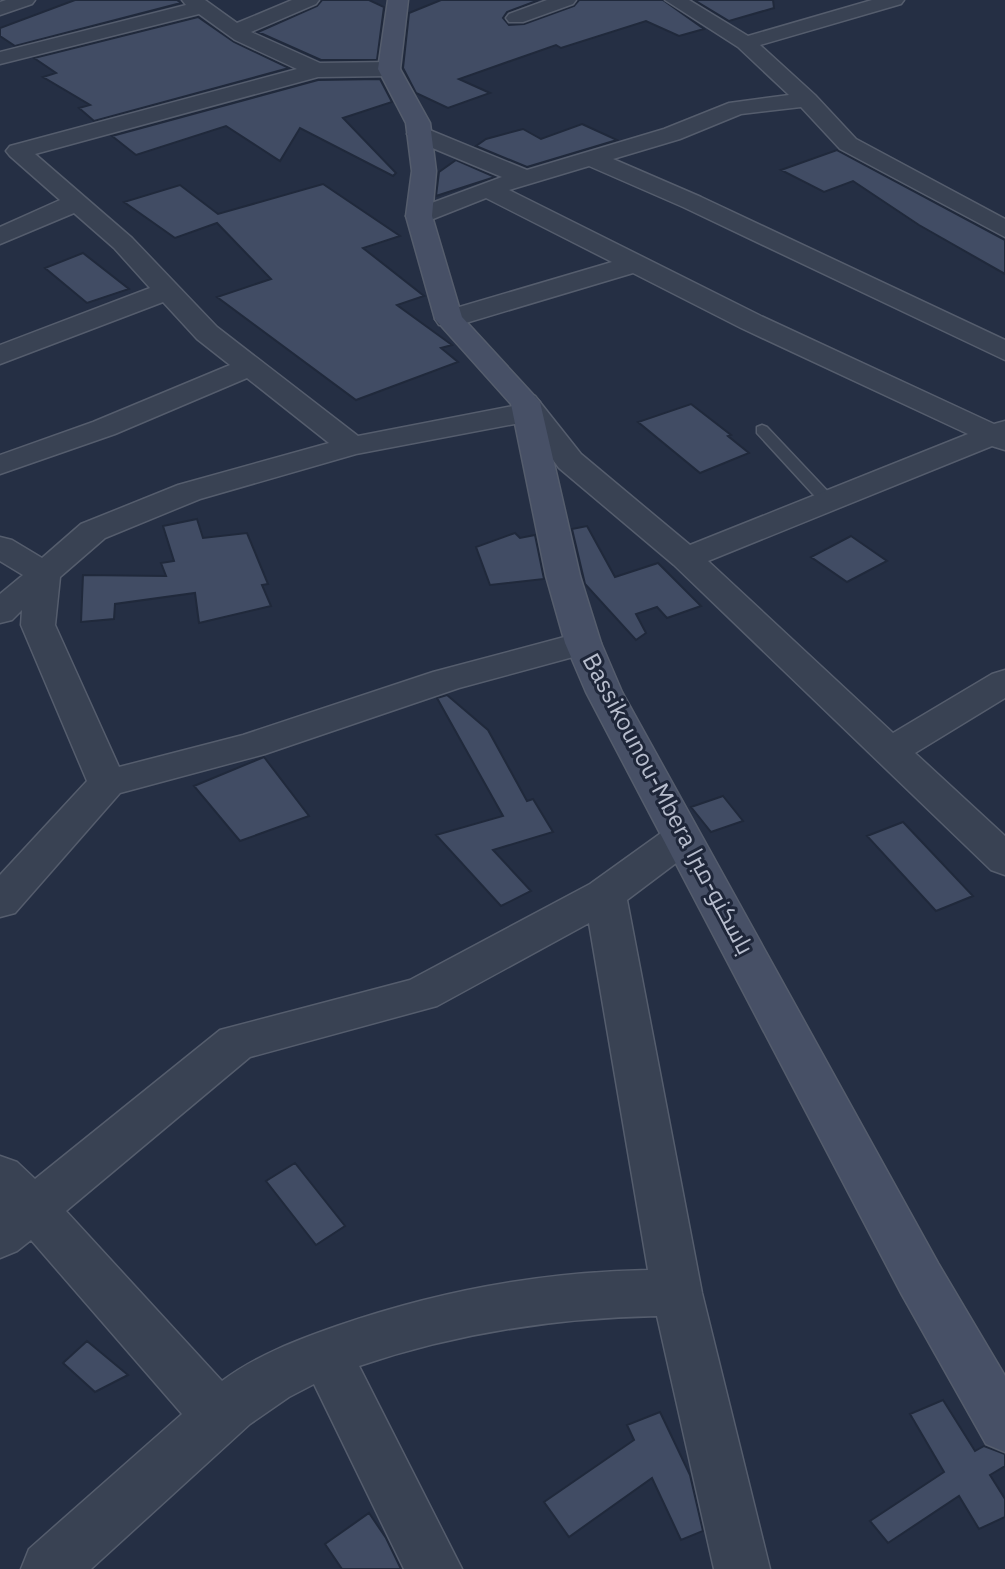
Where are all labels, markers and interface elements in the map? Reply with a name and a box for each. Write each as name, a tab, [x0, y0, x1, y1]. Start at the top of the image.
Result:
street label: Bassikounou-Mbera باسكنو-مبرا	[576, 647, 762, 960]

